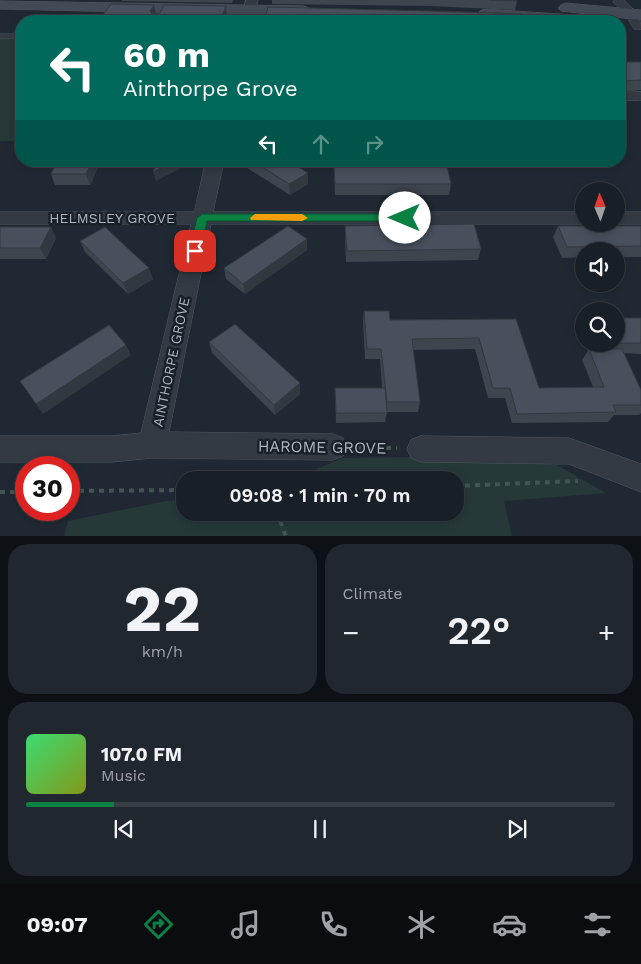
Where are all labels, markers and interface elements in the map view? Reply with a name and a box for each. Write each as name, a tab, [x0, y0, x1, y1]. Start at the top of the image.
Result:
text: 60 m	[123, 34, 210, 76]
icon: left	[40, 35, 105, 100]
text: Ainthorpe Grove	[123, 76, 298, 101]
icon: left	[254, 130, 282, 158]
icon: ahead	[307, 130, 335, 158]
icon: right	[360, 130, 388, 158]
north arrow	[575, 182, 625, 232]
map controls	[575, 182, 625, 352]
position arrow	[378, 191, 430, 243]
street label: HELMSLEY GROVE	[49, 210, 175, 226]
pin	[174, 230, 216, 272]
icon: arrive	[181, 237, 209, 265]
button: sound	[575, 242, 625, 292]
street label: AINTHORPE GROVE	[149, 296, 193, 428]
button: search	[575, 302, 625, 352]
street label: HAROME GROVE	[258, 436, 386, 458]
speed limit sign: 30	[15, 456, 80, 521]
text: 09:08 · 1 min · 70 m	[230, 484, 410, 507]
text: 22	[124, 571, 201, 647]
text: Climate	[343, 584, 403, 603]
text: 22°	[447, 609, 510, 653]
text: −	[343, 616, 359, 649]
text: +	[598, 616, 615, 649]
text: km/h	[142, 642, 183, 661]
text: 107.0 FM	[101, 743, 182, 766]
text: Music	[101, 766, 146, 785]
icon: previous	[110, 815, 138, 843]
icon: pause	[306, 815, 334, 843]
icon: next	[503, 815, 531, 843]
icon: directions	[141, 907, 176, 942]
icon: music	[228, 907, 263, 942]
icon: phone	[316, 907, 351, 942]
icon: climate	[404, 907, 439, 942]
icon: car	[492, 907, 527, 942]
icon: filters	[580, 907, 615, 942]
text: 09:07	[26, 912, 88, 937]

